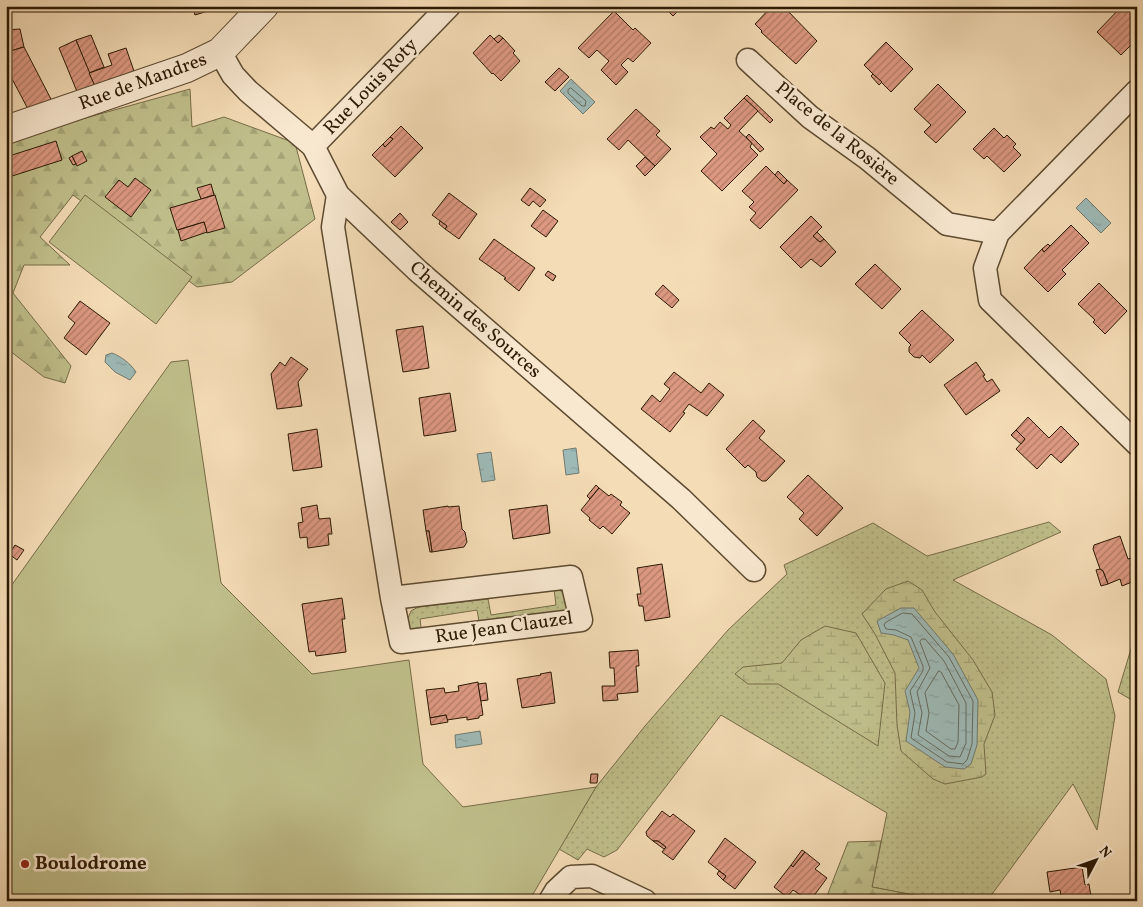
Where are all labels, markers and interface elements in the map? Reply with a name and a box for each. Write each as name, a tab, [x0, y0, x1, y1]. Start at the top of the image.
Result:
street label: Rue Louis Roty	[318, 33, 424, 141]
street label: Rue de Mandres	[75, 47, 211, 117]
street label: Place de la Rosière	[770, 76, 904, 192]
street label: Chemin des Sources	[403, 255, 547, 385]
street label: Rue Jean Clauzel	[433, 605, 575, 651]
north arrow	[1070, 834, 1120, 884]
text: N	[1094, 842, 1115, 863]
place label: Boulodrome	[35, 851, 147, 877]
marker: Boulodrome	[19, 858, 31, 870]

